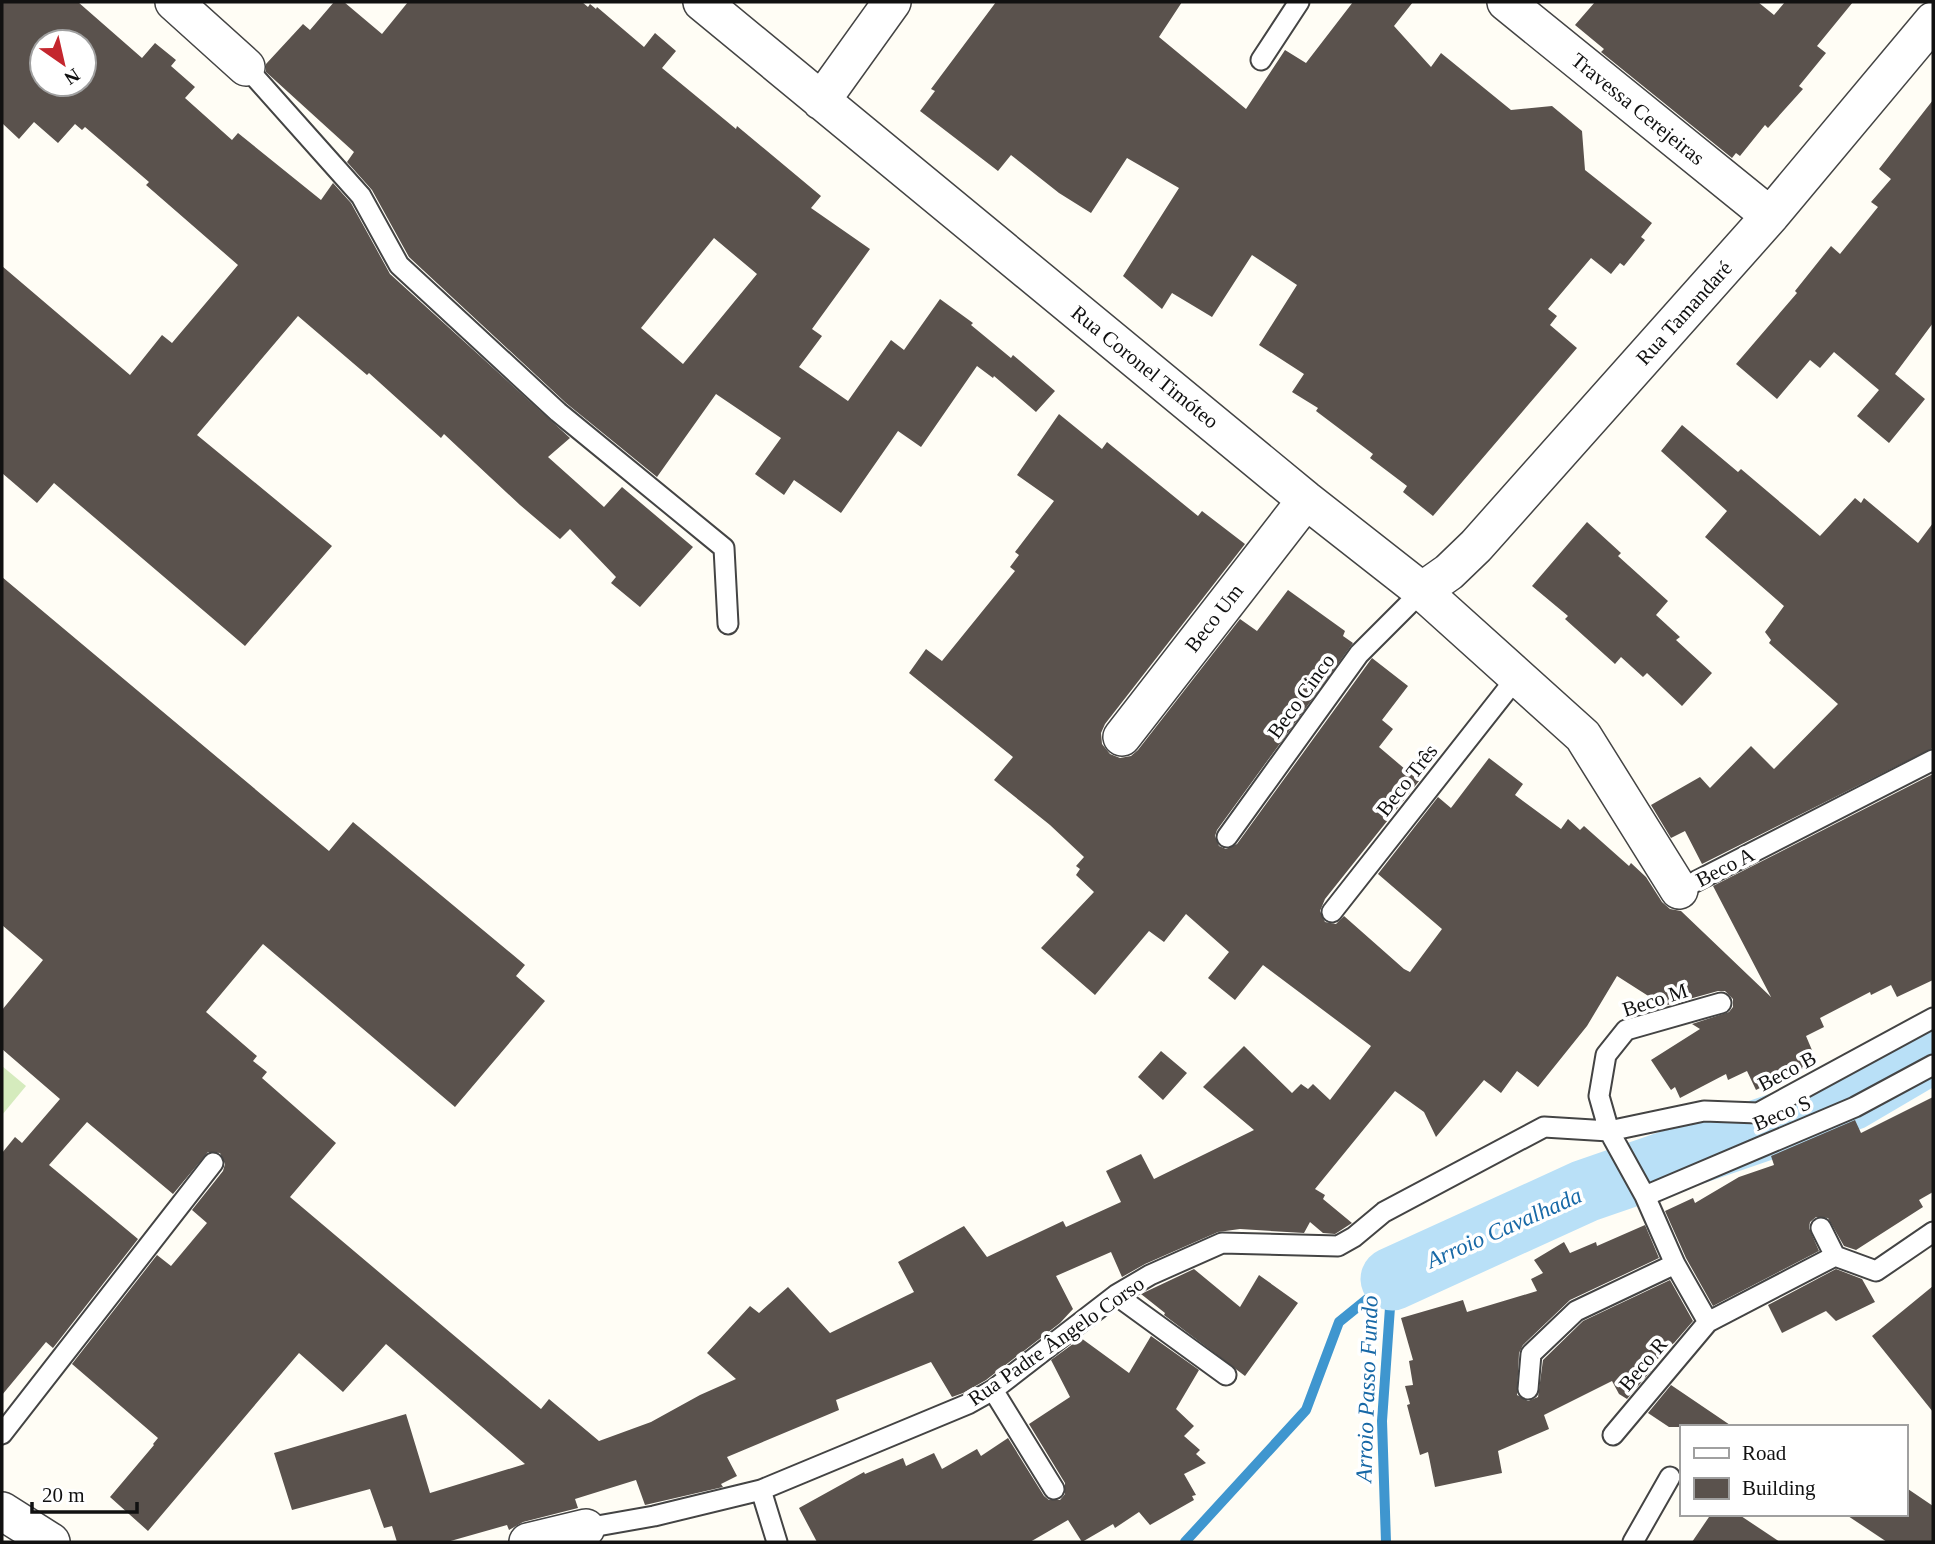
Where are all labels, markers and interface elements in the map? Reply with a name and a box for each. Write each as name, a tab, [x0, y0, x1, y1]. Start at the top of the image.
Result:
north arrow	[28, 28, 98, 98]
street label: Travessa Cerejeiras	[1567, 48, 1709, 170]
text: N	[60, 64, 84, 89]
street label: Rua Tamandaré	[1631, 256, 1737, 370]
street label: Rua Coronel Timóteo	[1067, 300, 1223, 434]
street label: Beco Um	[1180, 579, 1248, 657]
street label: Beco Cinco	[1262, 649, 1340, 743]
street label: Beco Três	[1371, 739, 1443, 821]
street label: Beco A	[1692, 842, 1759, 892]
street label: Beco M	[1619, 978, 1691, 1022]
street label: Beco B	[1754, 1046, 1820, 1096]
street label: Beco S	[1750, 1090, 1814, 1136]
water label: Arroio Cavalhada	[1421, 1183, 1585, 1274]
street label: Rua Padre Ângelo Corso	[963, 1271, 1149, 1411]
water label: Arroio Passo Fundo	[1351, 1295, 1383, 1485]
street label: Beco R	[1614, 1332, 1672, 1396]
legend	[1680, 1425, 1907, 1516]
text: Road	[1742, 1441, 1787, 1465]
scale bar	[32, 1470, 136, 1514]
text: Building	[1742, 1476, 1816, 1500]
text: 20 m	[42, 1483, 85, 1507]

